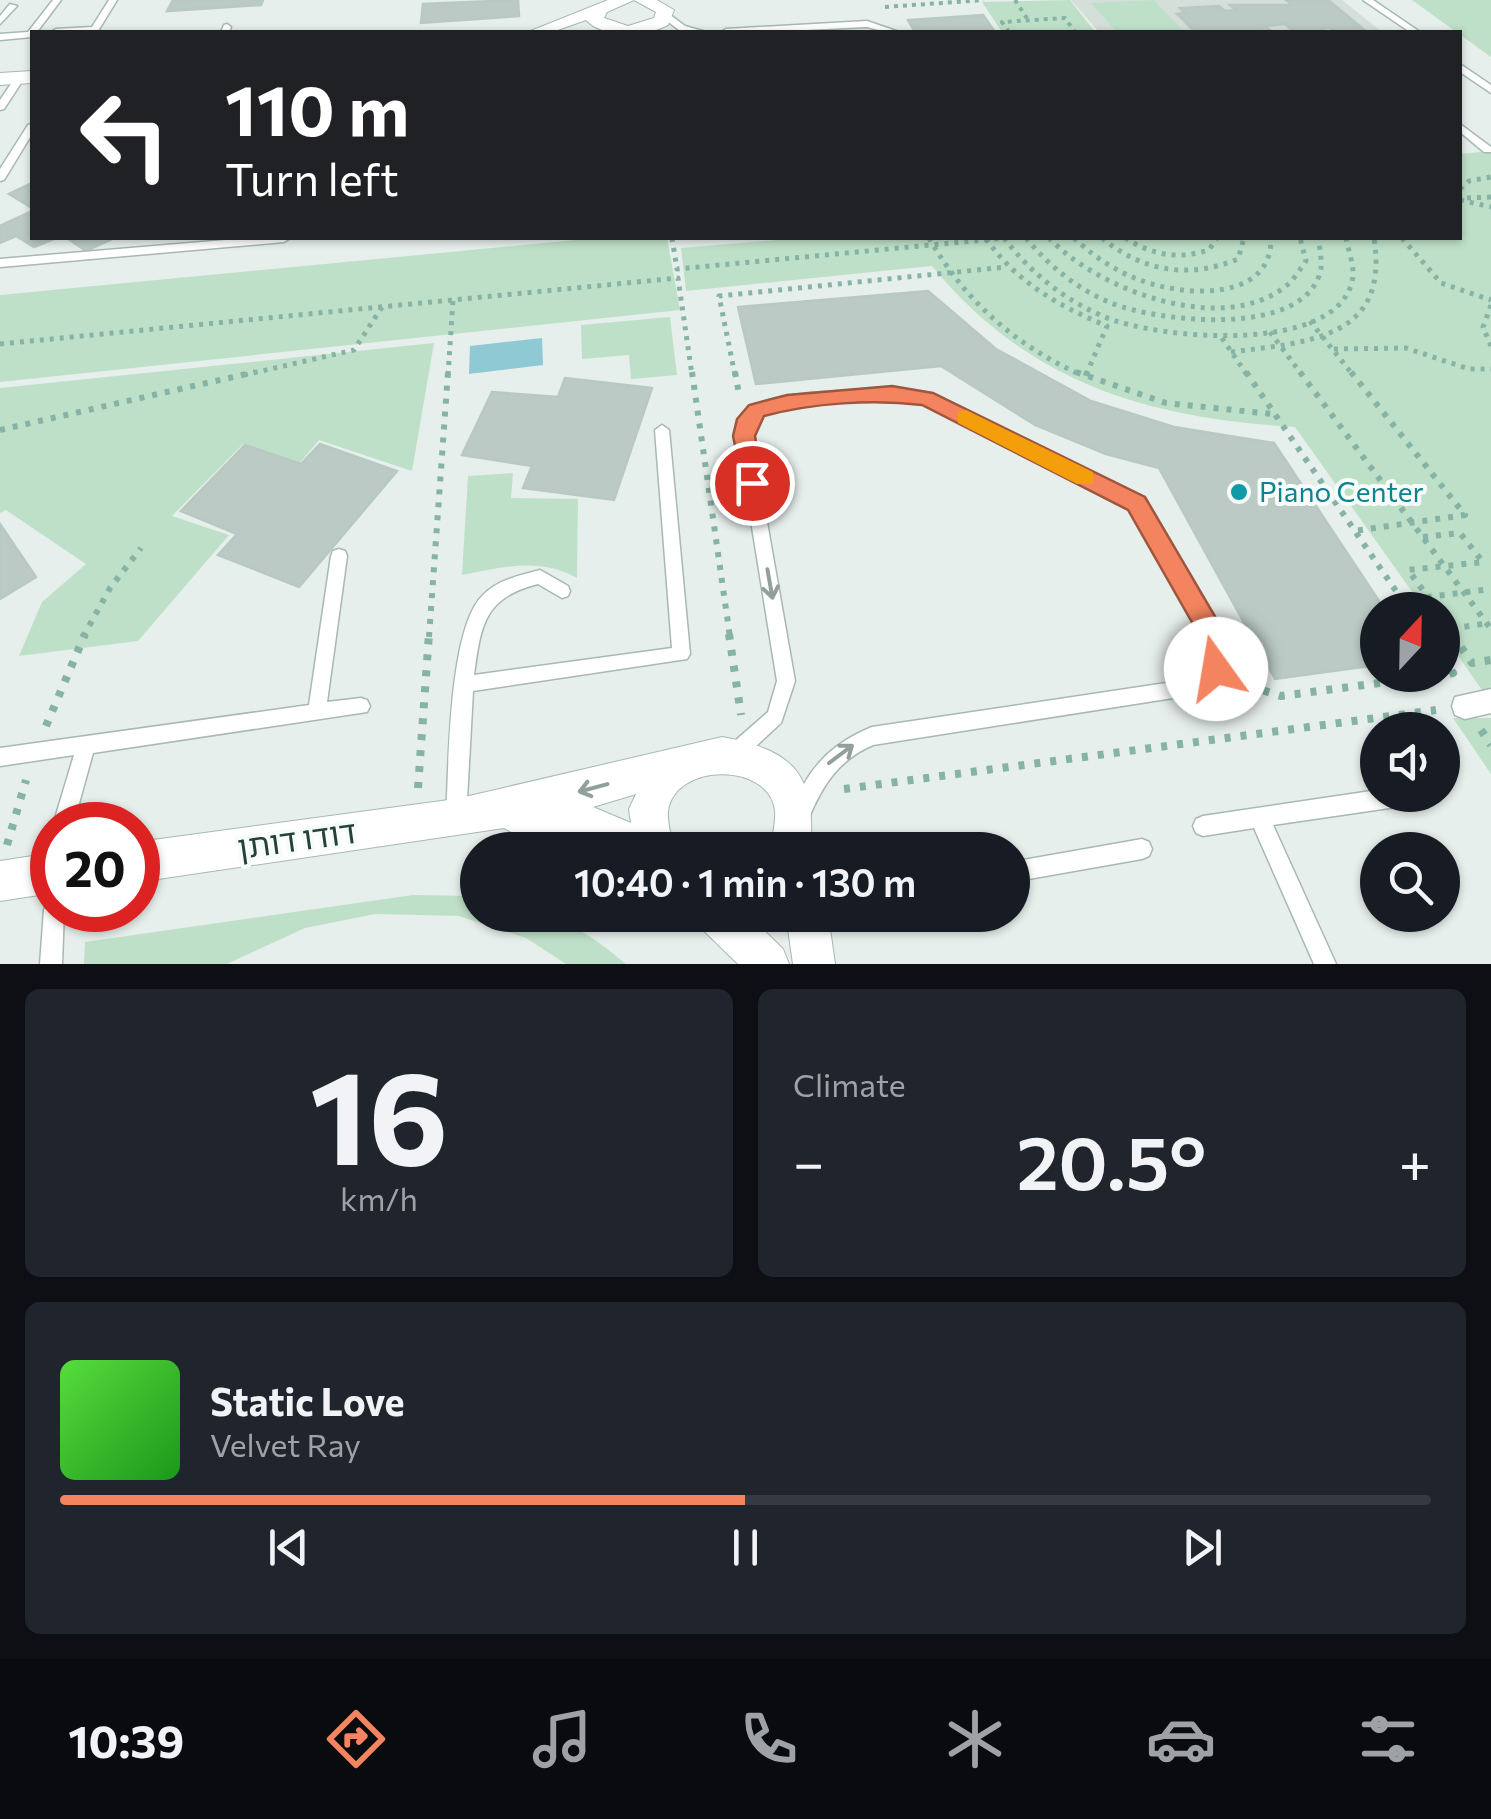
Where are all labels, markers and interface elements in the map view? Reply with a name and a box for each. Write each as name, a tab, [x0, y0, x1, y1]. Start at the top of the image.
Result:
text: 110 m	[225, 65, 409, 150]
icon: left	[60, 70, 190, 200]
text: Turn left	[225, 150, 399, 205]
pin	[710, 441, 795, 526]
icon: arrive	[725, 456, 780, 511]
place label: Piano Center	[1259, 474, 1424, 508]
marker: Piano Center	[1228, 481, 1250, 503]
one-way arrow	[761, 567, 780, 599]
north arrow	[1360, 592, 1460, 692]
map controls	[1360, 592, 1460, 932]
position arrow	[1164, 617, 1268, 721]
button: sound	[1360, 712, 1460, 812]
one-way arrow	[827, 743, 854, 764]
one-way arrow	[578, 779, 609, 798]
speed limit sign: 20	[30, 802, 160, 932]
street label: דודו דותן	[235, 810, 359, 866]
button: search	[1360, 832, 1460, 932]
text: 10:40 · 1 min · 130 m	[574, 858, 916, 905]
text: 16	[309, 1033, 449, 1192]
text: Climate	[793, 1064, 906, 1104]
text: 20.5°	[1016, 1114, 1206, 1205]
text: −	[793, 1127, 824, 1194]
text: +	[1399, 1127, 1431, 1194]
text: km/h	[340, 1178, 418, 1218]
text: Static Love	[210, 1377, 405, 1424]
text: Velvet Ray	[210, 1424, 361, 1464]
icon: previous	[261, 1520, 316, 1575]
icon: pause	[718, 1520, 773, 1575]
icon: next	[1175, 1520, 1230, 1575]
icon: directions	[321, 1704, 391, 1774]
icon: music	[527, 1704, 597, 1774]
icon: phone	[734, 1704, 804, 1774]
icon: climate	[940, 1704, 1010, 1774]
icon: car	[1146, 1704, 1216, 1774]
icon: filters	[1353, 1704, 1423, 1774]
text: 10:39	[68, 1712, 184, 1767]

